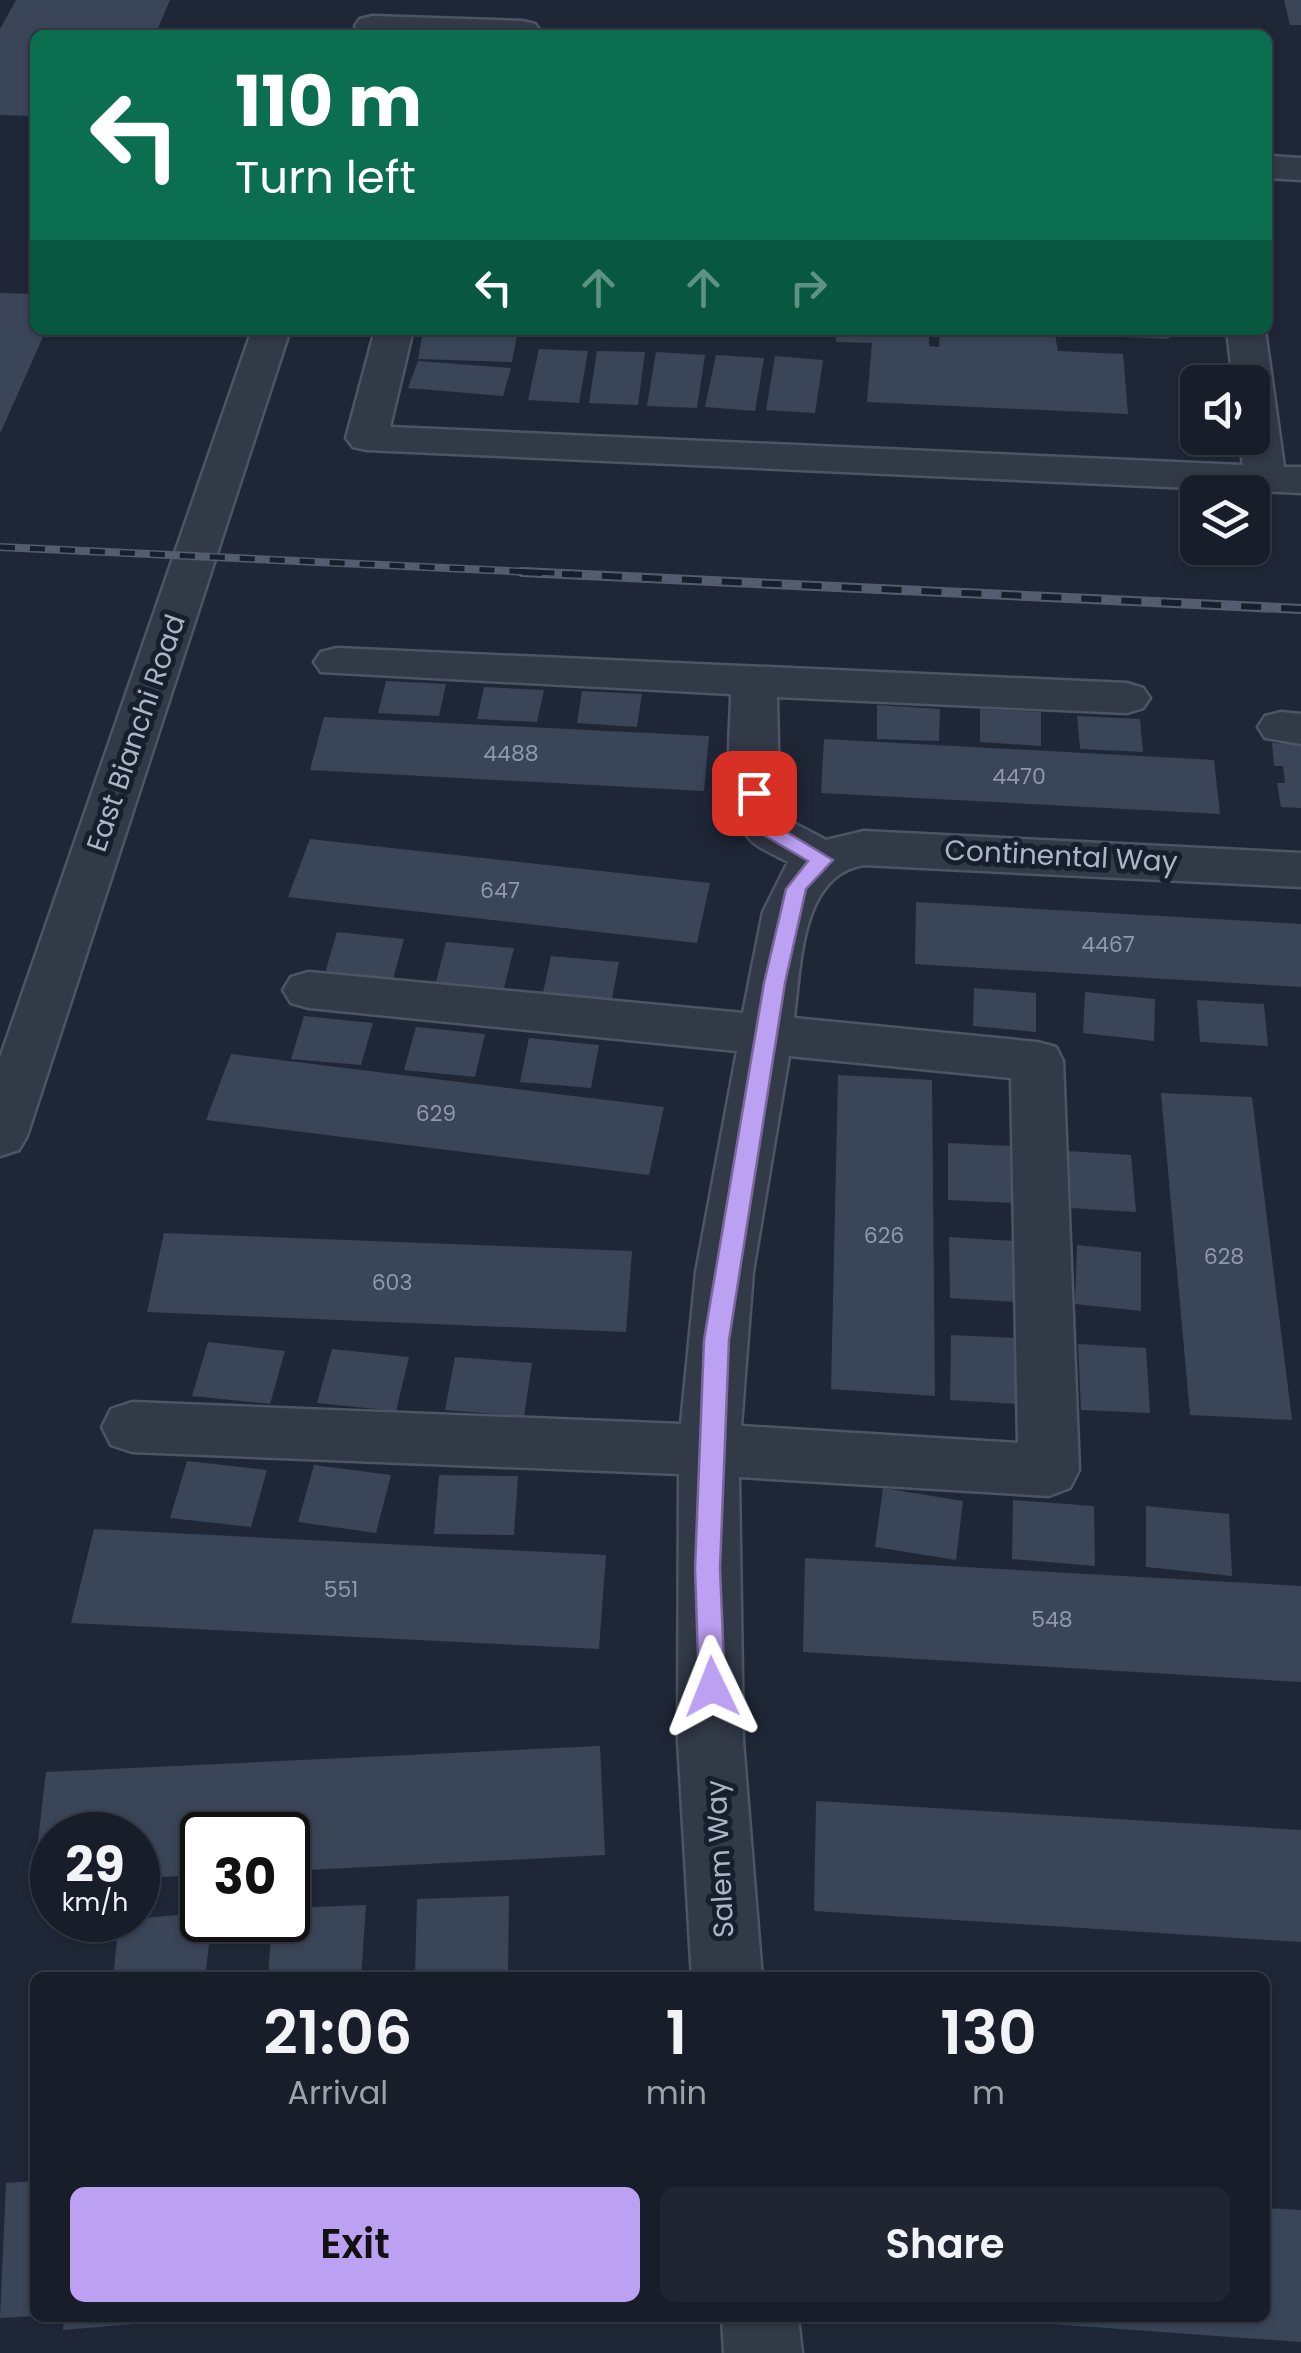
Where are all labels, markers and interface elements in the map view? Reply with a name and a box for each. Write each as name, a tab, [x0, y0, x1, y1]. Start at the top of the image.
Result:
text: 110 m	[235, 52, 422, 151]
icon: left	[70, 70, 200, 200]
text: Turn left	[235, 146, 416, 209]
icon: left	[466, 260, 521, 315]
icon: ahead	[571, 260, 626, 315]
icon: ahead	[676, 260, 731, 315]
icon: right	[781, 260, 836, 315]
map controls	[1180, 365, 1270, 565]
button: sound	[1180, 365, 1270, 455]
button: layers	[1180, 475, 1270, 565]
street label: East Bianchi Road	[77, 609, 195, 857]
house number: 4488	[483, 738, 539, 769]
pin	[712, 751, 797, 836]
house number: 4470	[992, 761, 1046, 792]
icon: arrive	[727, 766, 782, 821]
street label: Continental Way	[944, 830, 1179, 882]
house number: 647	[480, 875, 520, 906]
house number: 4467	[1081, 929, 1135, 960]
house number: 629	[416, 1098, 456, 1129]
house number: 626	[864, 1220, 904, 1251]
house number: 628	[1204, 1241, 1244, 1272]
house number: 603	[372, 1267, 412, 1298]
house number: 551	[324, 1574, 358, 1605]
house number: 548	[1031, 1604, 1073, 1635]
position arrow	[660, 1635, 764, 1739]
street label: Salem Way	[696, 1779, 744, 1939]
speed limit sign: 30	[180, 1812, 310, 1942]
text: 29	[65, 1829, 125, 1900]
text: km/h	[62, 1885, 128, 1920]
text: 21:06	[263, 1991, 412, 2075]
text: 1	[665, 1991, 687, 2075]
text: 130	[940, 1991, 1037, 2075]
text: Arrival	[287, 2070, 388, 2115]
text: min	[646, 2070, 707, 2115]
text: m	[972, 2070, 1005, 2115]
button: Exit	[70, 2187, 640, 2302]
button: Share	[660, 2187, 1230, 2302]

